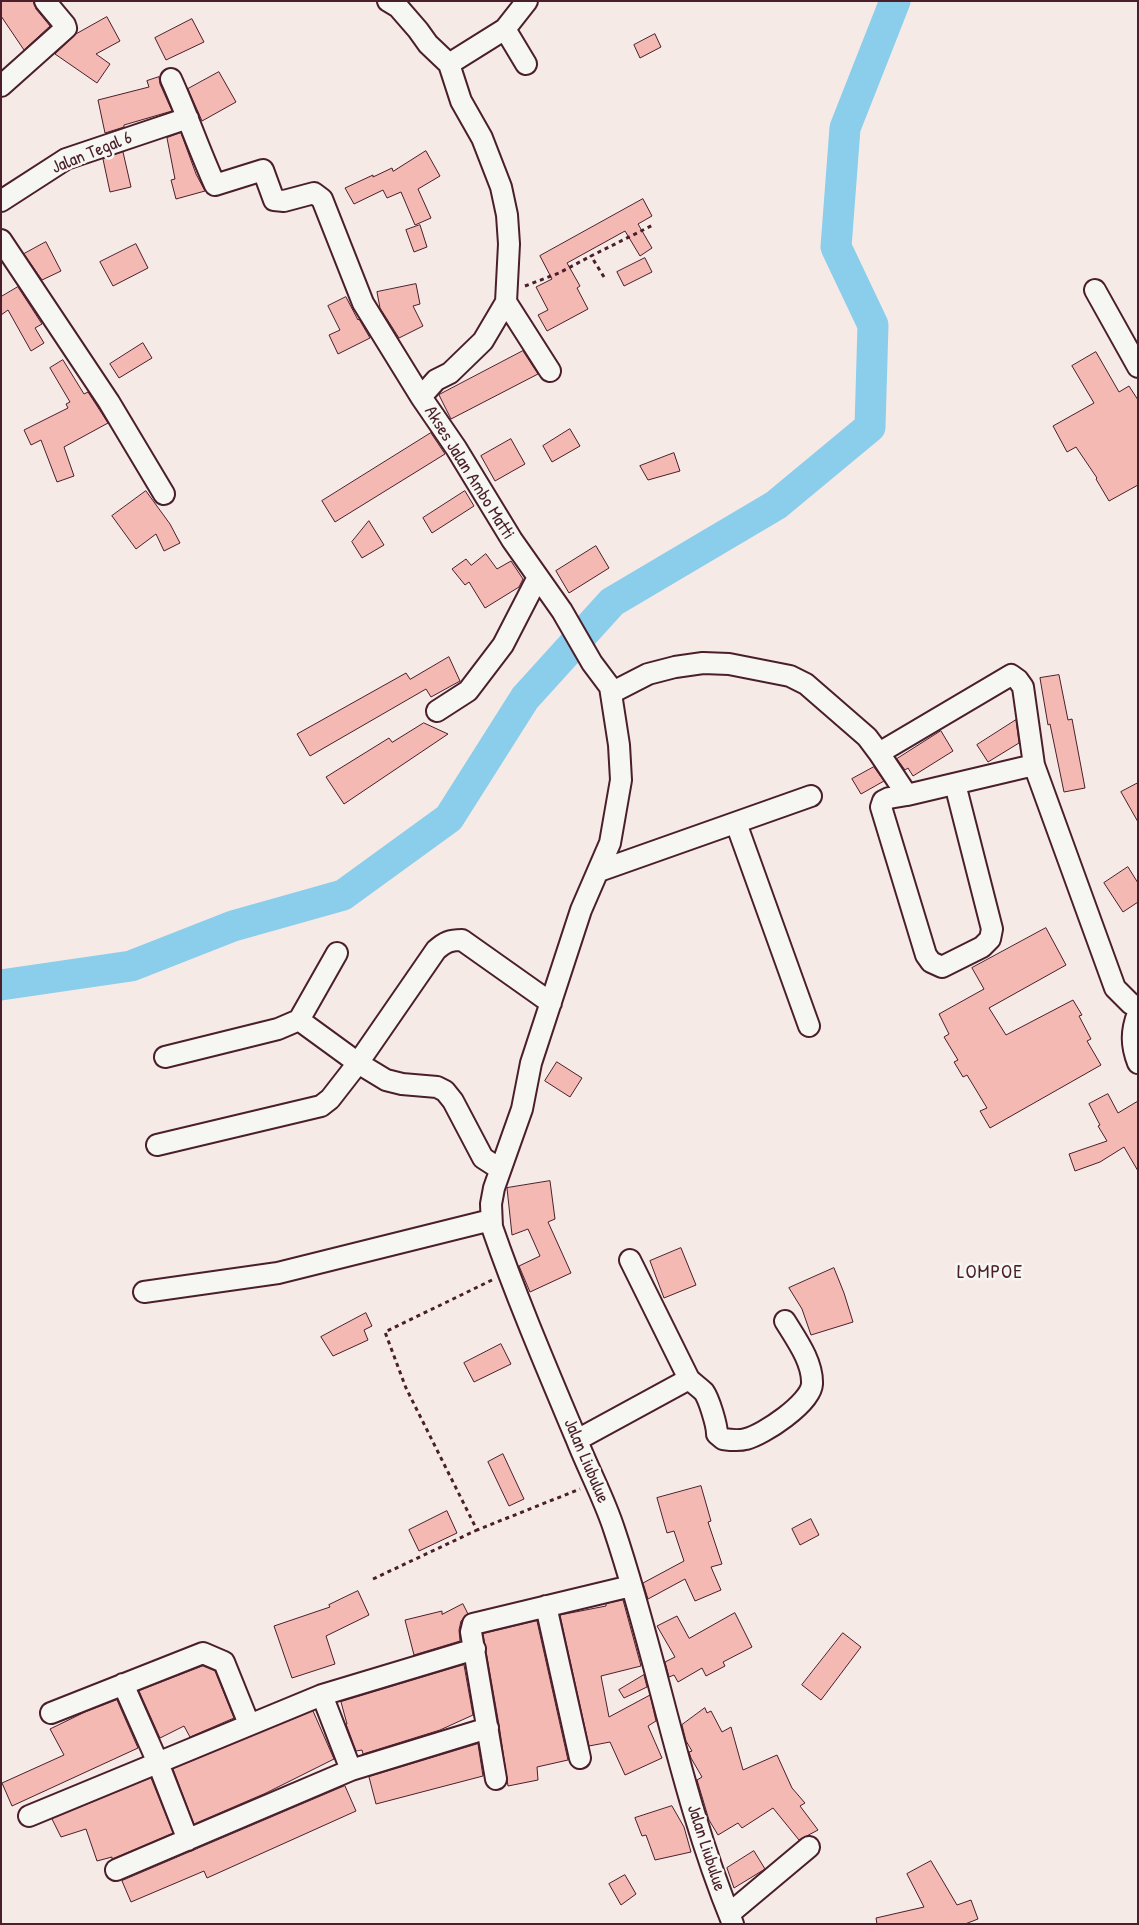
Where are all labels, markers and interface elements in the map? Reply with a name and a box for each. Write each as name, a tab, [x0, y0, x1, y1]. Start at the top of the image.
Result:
street label: Jalan Tegal 6	[49, 127, 135, 179]
street label: Akses Jalan Ambo Matti	[419, 402, 519, 544]
district label: LOMPOE	[956, 1261, 1024, 1285]
street label: Jalan Liubulue	[559, 1416, 613, 1506]
street label: Jalan Liubulue	[682, 1802, 730, 1894]

